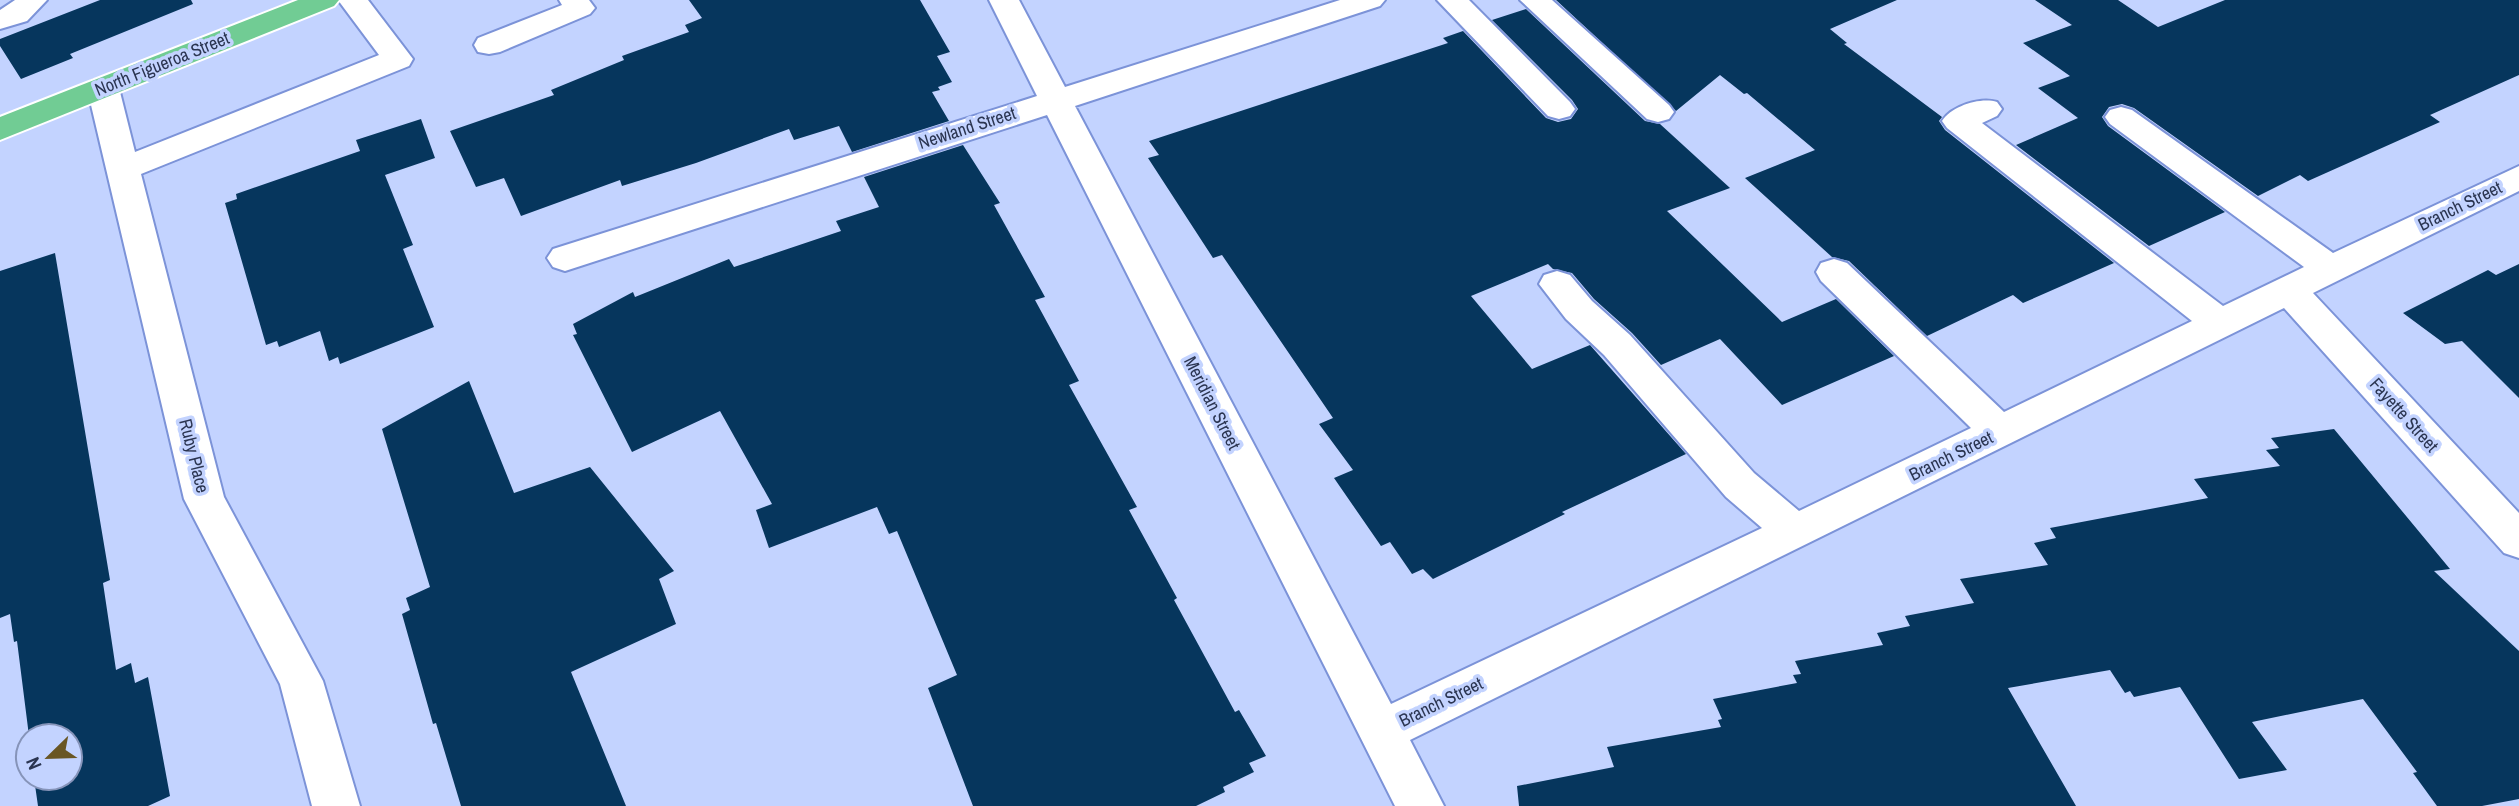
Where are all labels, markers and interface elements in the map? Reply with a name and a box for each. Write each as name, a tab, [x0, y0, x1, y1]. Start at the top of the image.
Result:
street label: North Figueroa Street	[91, 25, 233, 102]
street label: Newland Street	[915, 100, 1019, 155]
street label: Branch Street	[2414, 175, 2506, 237]
street label: Meridian Street	[1178, 352, 1247, 454]
street label: Fayette Street	[2364, 372, 2444, 457]
street label: Ruby Place	[173, 416, 216, 496]
street label: Branch Street	[1905, 425, 1997, 487]
street label: Branch Street	[1395, 671, 1487, 733]
north arrow	[14, 722, 84, 792]
text: N	[19, 753, 48, 774]

